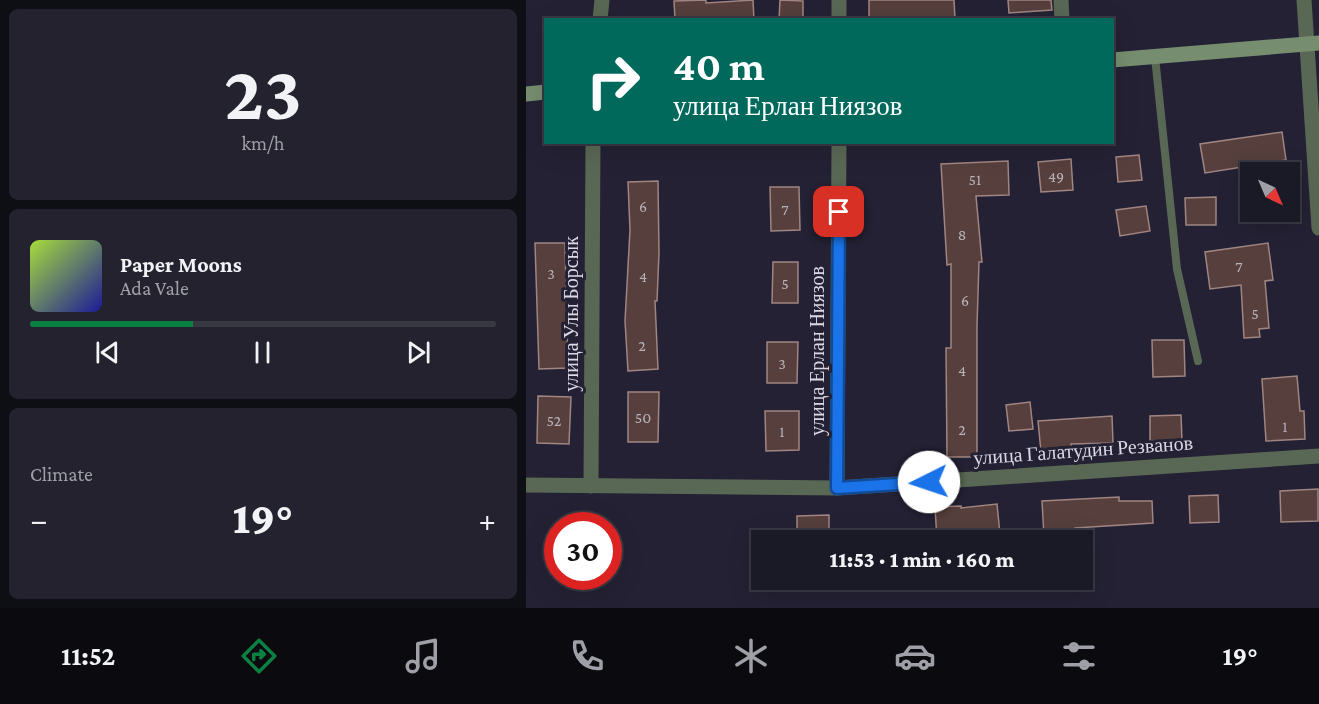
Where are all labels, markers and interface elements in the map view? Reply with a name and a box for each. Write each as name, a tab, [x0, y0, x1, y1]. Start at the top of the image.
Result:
icon: right	[574, 42, 652, 120]
text: 40 m	[673, 42, 765, 89]
text: 23	[224, 49, 302, 136]
text: улица Ерлан Ниязов	[673, 91, 902, 121]
text: km/h	[241, 132, 285, 154]
north arrow	[1240, 162, 1300, 222]
map controls	[1240, 162, 1300, 222]
house number: 49	[1048, 168, 1064, 185]
house number: 51	[969, 171, 981, 188]
pin	[813, 186, 864, 237]
icon: arrive	[822, 195, 855, 228]
house number: 6	[639, 198, 647, 215]
house number: 7	[781, 201, 789, 218]
house number: 8	[958, 226, 966, 243]
street label: улица Улы Борсык	[560, 236, 583, 392]
text: Paper Moons	[120, 252, 242, 277]
house number: 7	[1235, 258, 1243, 275]
house number: 3	[547, 265, 555, 282]
street label: улица Ерлан Ниязов	[806, 266, 829, 436]
house number: 4	[639, 268, 647, 285]
house number: 5	[781, 275, 789, 292]
text: Ada Vale	[120, 277, 189, 299]
house number: 6	[961, 292, 969, 309]
house number: 5	[1251, 305, 1259, 322]
icon: previous	[91, 336, 124, 369]
icon: pause	[246, 336, 279, 369]
icon: next	[402, 336, 435, 369]
house number: 2	[638, 337, 646, 354]
house number: 3	[778, 355, 786, 372]
house number: 4	[958, 362, 966, 379]
house number: 50	[635, 409, 651, 426]
house number: 52	[547, 412, 562, 429]
house number: 1	[1282, 418, 1288, 435]
house number: 2	[958, 421, 966, 438]
house number: 1	[779, 423, 785, 440]
street label: улица Галатудин Резванов	[972, 431, 1194, 470]
position arrow	[897, 450, 961, 514]
text: Climate	[30, 463, 93, 485]
text: 19°	[233, 493, 293, 543]
text: −	[30, 501, 47, 538]
text: +	[479, 501, 496, 538]
speed limit sign: 30	[544, 512, 622, 590]
text: 11:53 · 1 min · 160 m	[830, 547, 1014, 572]
icon: directions	[238, 635, 280, 677]
icon: music	[402, 635, 444, 677]
icon: phone	[566, 635, 608, 677]
icon: climate	[730, 635, 772, 677]
icon: car	[894, 635, 936, 677]
icon: filters	[1058, 635, 1100, 677]
text: 11:52	[61, 641, 115, 671]
text: 19°	[1222, 641, 1258, 671]

